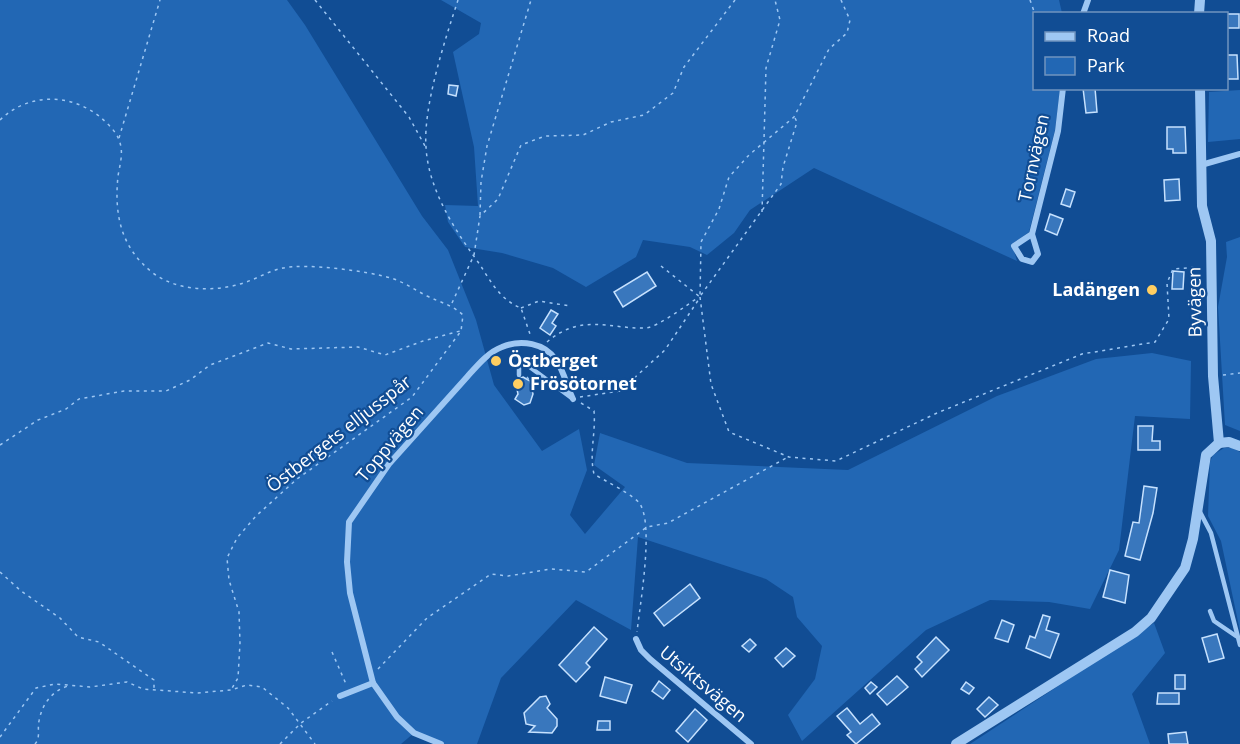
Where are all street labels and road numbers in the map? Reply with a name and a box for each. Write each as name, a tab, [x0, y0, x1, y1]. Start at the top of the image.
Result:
street label: Tornvägen	[1012, 112, 1054, 204]
street label: Byvägen	[1181, 267, 1207, 338]
street label: Östbergets elljusspår	[261, 369, 416, 497]
street label: Toppvägen	[350, 400, 428, 487]
street label: Utsiktsvägen	[655, 640, 752, 727]

